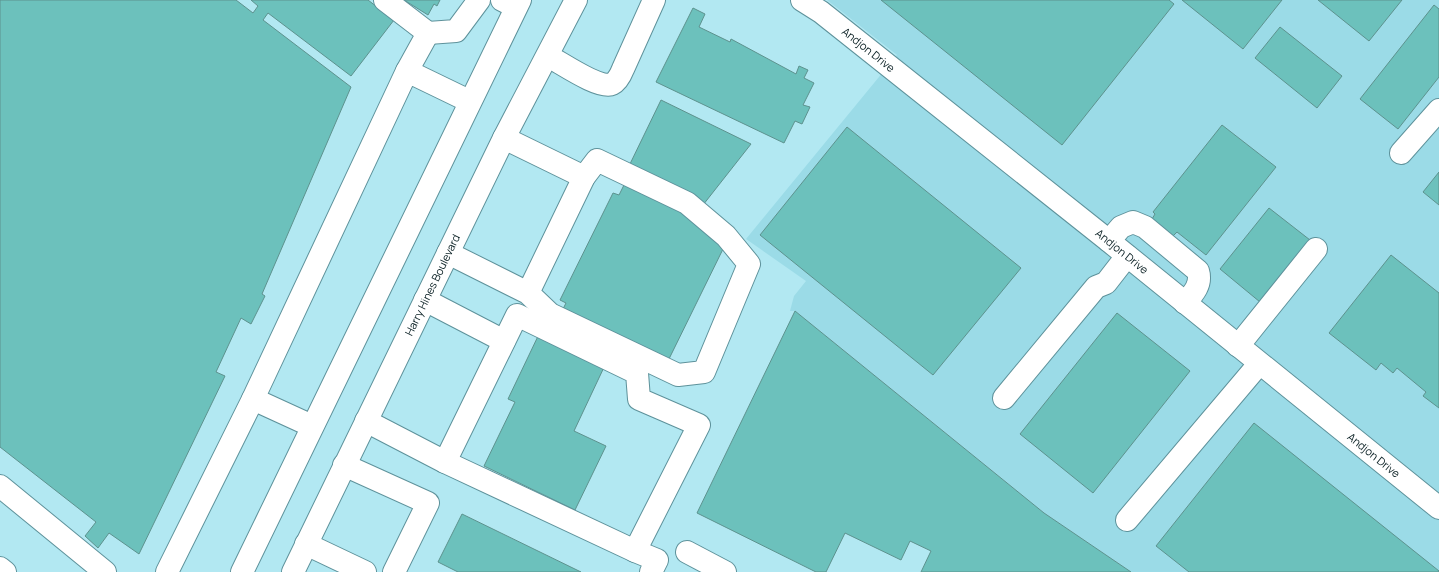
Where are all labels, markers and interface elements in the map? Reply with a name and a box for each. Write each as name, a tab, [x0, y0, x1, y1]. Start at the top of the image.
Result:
street label: Andjon Drive	[839, 24, 899, 75]
street label: Andjon Drive	[1093, 225, 1152, 277]
street label: Harry Hines Boulevard	[401, 232, 463, 338]
street label: Andjon Drive	[1345, 429, 1404, 481]

